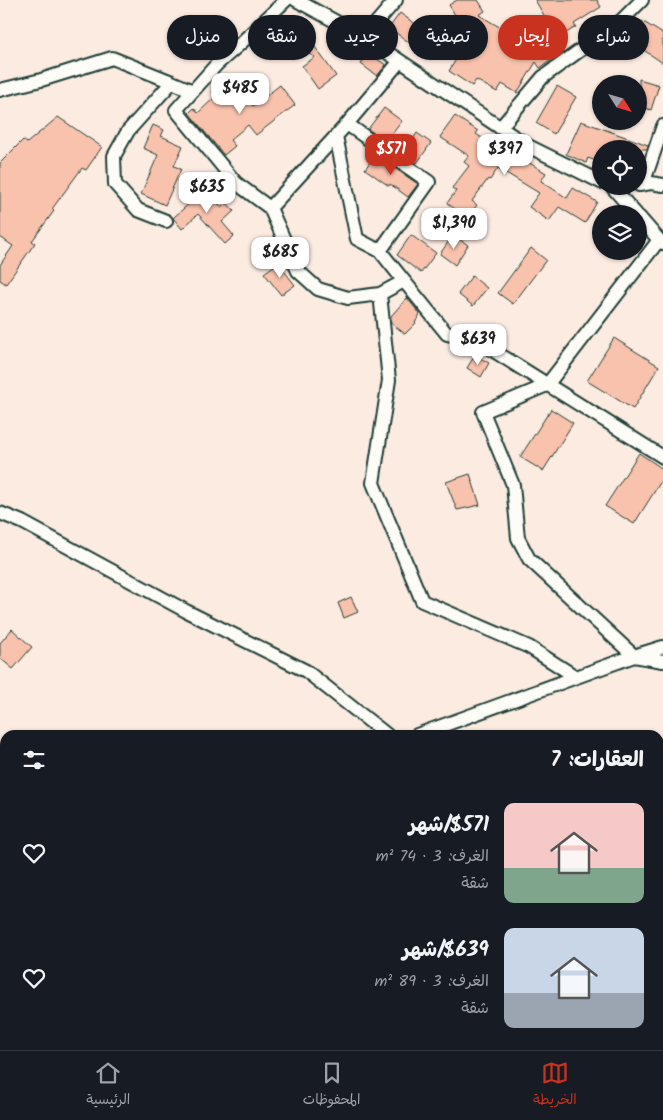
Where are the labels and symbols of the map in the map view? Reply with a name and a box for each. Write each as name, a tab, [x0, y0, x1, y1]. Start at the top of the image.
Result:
pin: $485	[210, 72, 270, 115]
north arrow	[592, 75, 648, 130]
pin: $571	[361, 134, 421, 176]
pin: $397	[475, 134, 535, 176]
pin: $635	[177, 172, 237, 214]
pin: $1,390	[413, 208, 495, 250]
pin: $685	[250, 236, 310, 279]
pin: $639	[448, 324, 508, 366]

